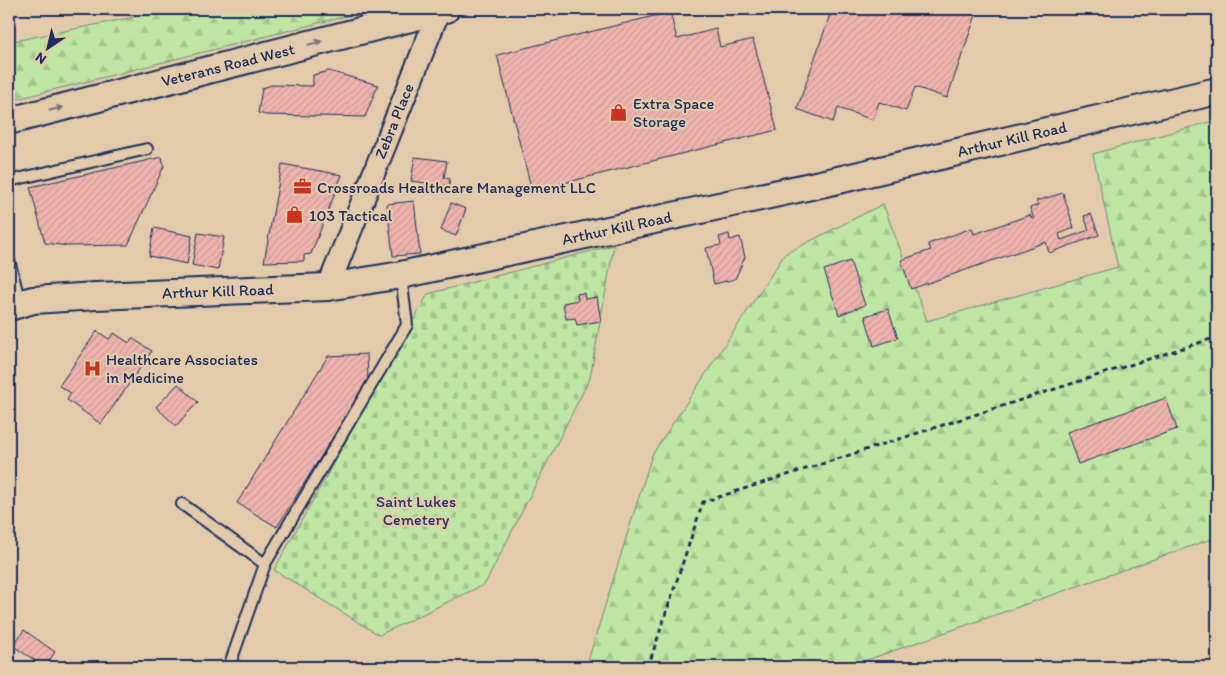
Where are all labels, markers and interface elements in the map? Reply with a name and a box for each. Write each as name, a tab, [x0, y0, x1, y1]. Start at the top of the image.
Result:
north arrow	[22, 22, 72, 72]
street label: Veterans Road West	[159, 39, 297, 91]
one-way arrow	[308, 39, 323, 47]
text: N	[32, 49, 50, 68]
street label: Zebra Place	[370, 81, 418, 161]
place label: Extra Space Storage	[633, 94, 714, 131]
shop icon: Extra Space Storage	[609, 102, 629, 122]
one-way arrow	[49, 105, 64, 113]
street label: Arthur Kill Road	[955, 117, 1069, 161]
office icon: Crossroads Healthcare Management LLC	[293, 177, 313, 197]
place label: Crossroads Healthcare Management LLC	[317, 178, 596, 197]
shop icon: 103 Tactical	[285, 205, 305, 225]
place label: 103 Tactical	[309, 206, 393, 225]
street label: Arthur Kill Road	[560, 207, 674, 249]
street label: Arthur Kill Road	[162, 280, 274, 302]
place label: Healthcare Associates in Medicine	[106, 350, 258, 387]
hospital icon: Healthcare Associates in Medicine	[82, 358, 102, 378]
park label: Saint Lukes Cemetery	[376, 492, 456, 529]

